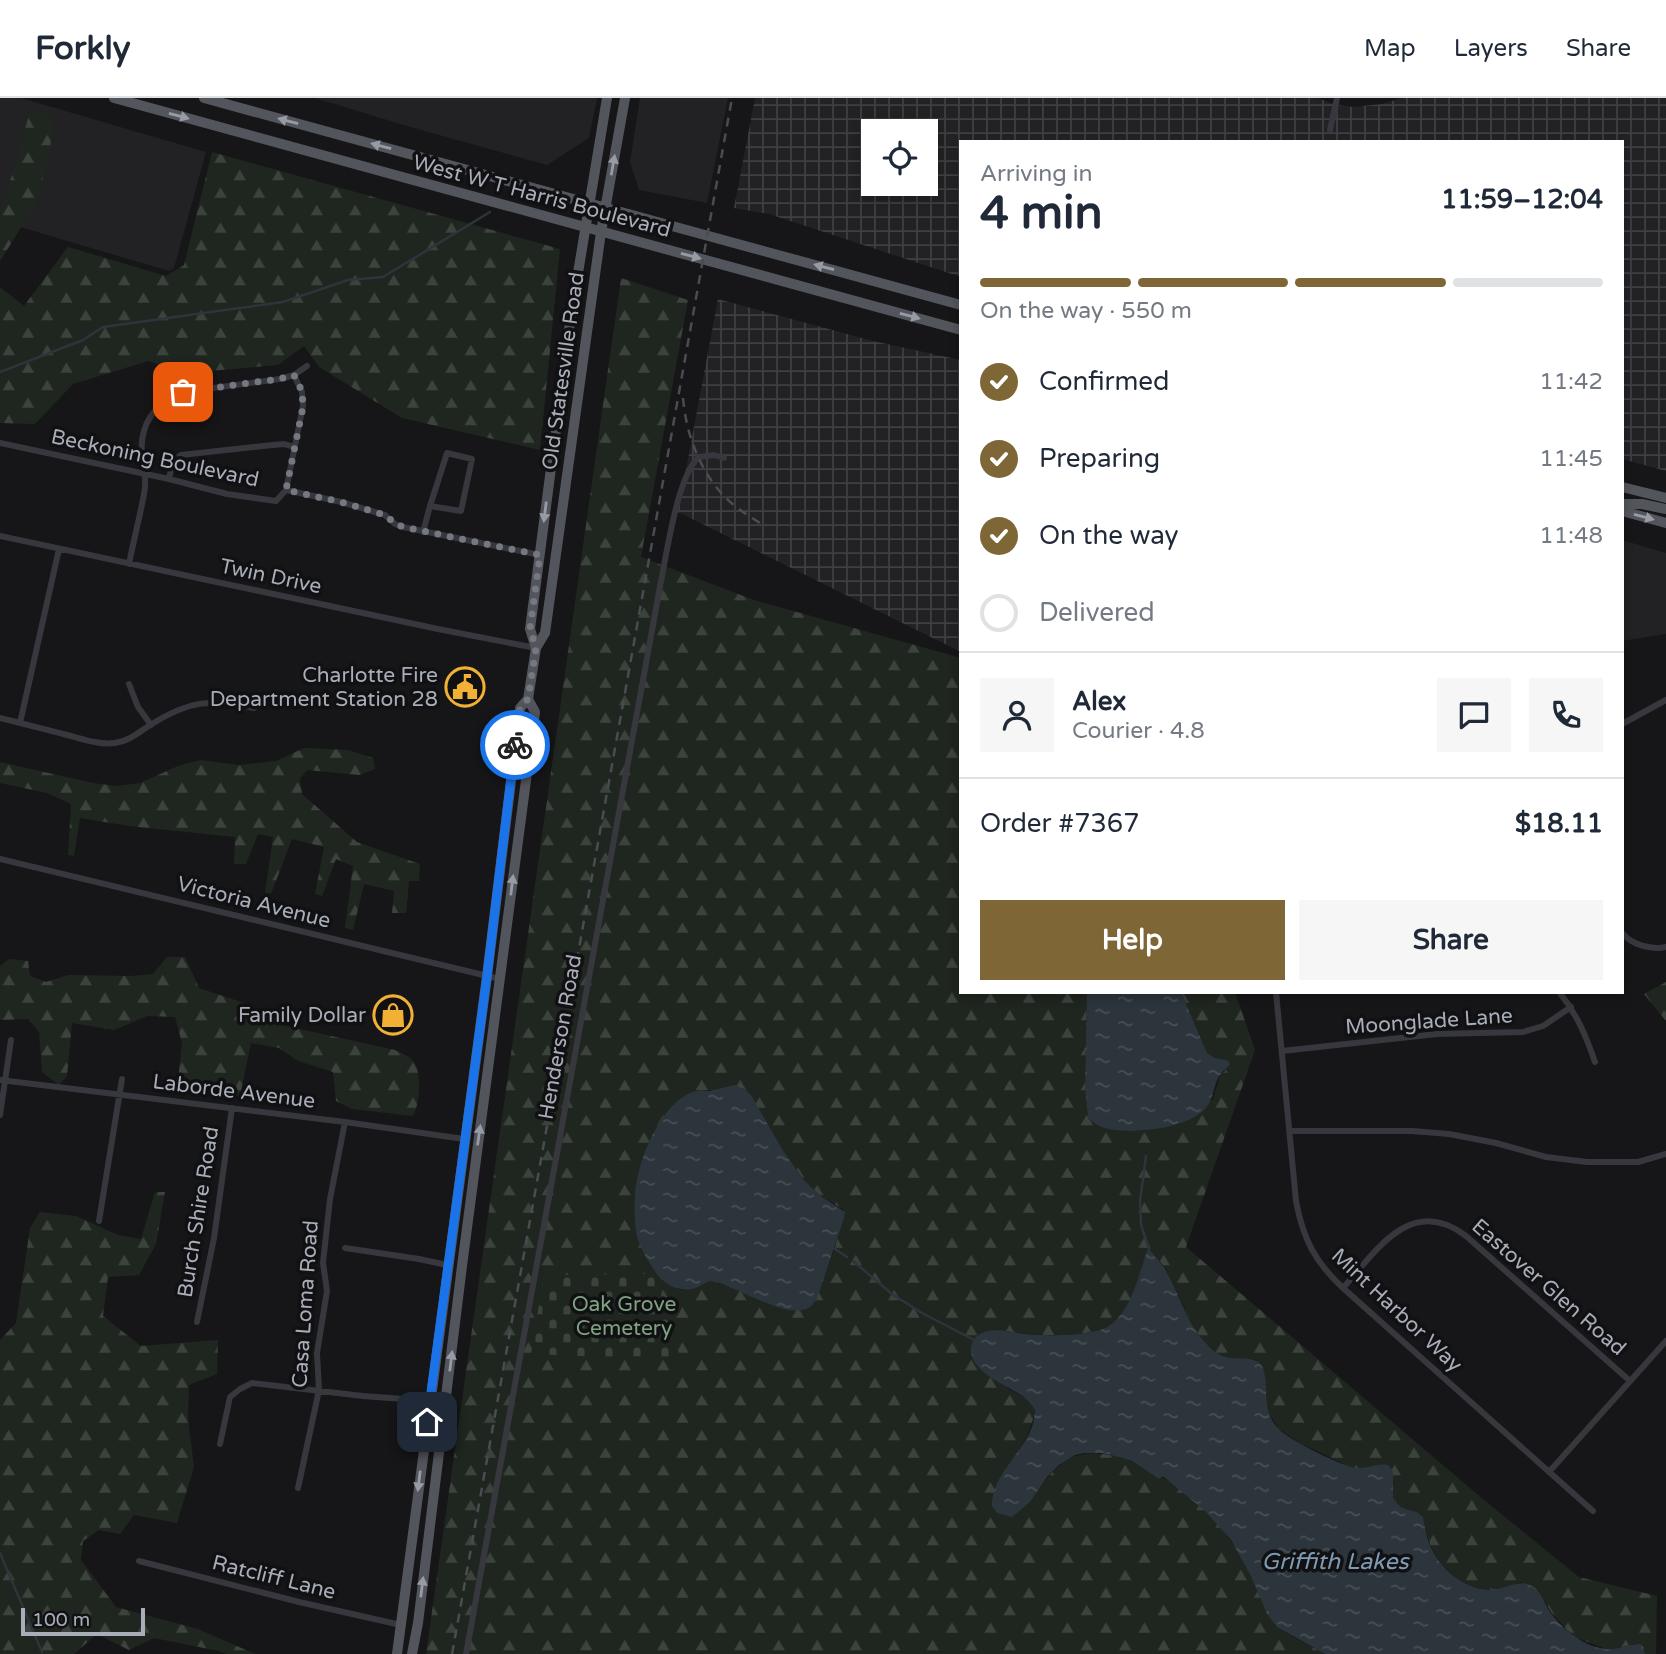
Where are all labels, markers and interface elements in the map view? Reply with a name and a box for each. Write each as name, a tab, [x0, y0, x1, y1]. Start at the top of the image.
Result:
text: Forkly	[35, 29, 130, 68]
text: Map	[1364, 34, 1416, 63]
text: Layers	[1454, 34, 1528, 63]
text: Share	[1566, 34, 1631, 63]
one-way arrow	[169, 111, 191, 122]
one-way arrow	[277, 115, 299, 126]
map controls	[861, 119, 938, 196]
button: locate	[861, 119, 938, 196]
one-way arrow	[370, 140, 392, 151]
street label: West W T Harris Boulevard	[410, 150, 674, 243]
one-way arrow	[608, 154, 619, 176]
text: Arriving in	[980, 160, 1093, 188]
text: 11:59–12:04	[1441, 184, 1603, 215]
text: 4 min	[980, 186, 1103, 241]
one-way arrow	[680, 251, 702, 262]
one-way arrow	[813, 262, 834, 272]
street label: Old Statesville Road	[537, 271, 590, 472]
text: On the way · 550 m	[980, 297, 1192, 325]
one-way arrow	[899, 311, 921, 322]
pin	[153, 362, 213, 422]
icon: check	[980, 363, 1018, 401]
text: Confirmed	[1039, 366, 1169, 397]
text: 11:42	[1539, 368, 1603, 396]
icon: bag	[164, 373, 202, 411]
street label: Beckoning Boulevard	[49, 424, 261, 493]
icon: check	[980, 440, 1018, 478]
text: Preparing	[1039, 443, 1160, 474]
text: 11:45	[1539, 445, 1603, 473]
one-way arrow	[539, 502, 550, 524]
one-way arrow	[1634, 513, 1655, 523]
icon: check	[980, 517, 1018, 555]
text: On the way	[1039, 520, 1179, 551]
text: 11:48	[1539, 522, 1603, 550]
street label: Twin Drive	[218, 554, 324, 599]
text: Delivered	[1039, 597, 1155, 628]
place label: Charlotte Fire Department Station 28	[210, 663, 438, 712]
public building icon: Charlotte Fire Department Station 28	[444, 666, 486, 708]
button: person	[980, 678, 1054, 752]
button: chat	[1437, 678, 1511, 752]
button: phone	[1529, 678, 1603, 752]
text: Alex	[1072, 686, 1126, 717]
courier	[480, 710, 550, 780]
text: Courier · 4.8	[1072, 717, 1205, 745]
icon: bike	[496, 726, 534, 764]
text: Order #7367	[980, 808, 1140, 839]
text: $18.11	[1515, 808, 1603, 839]
street label: Victoria Avenue	[175, 871, 333, 934]
one-way arrow	[506, 874, 517, 896]
button: Help	[980, 900, 1285, 980]
button: Share	[1299, 900, 1603, 980]
street label: Henderson Road	[534, 953, 587, 1122]
shop icon: Family Dollar	[372, 994, 414, 1036]
place label: Family Dollar	[238, 1003, 366, 1028]
street label: Moonglade Lane	[1344, 1003, 1514, 1040]
street label: Laborde Avenue	[151, 1069, 317, 1114]
one-way arrow	[474, 1124, 485, 1146]
street label: Burch Shire Road	[173, 1125, 224, 1299]
street label: Eastover Glen Road	[1467, 1214, 1631, 1361]
street label: Casa Loma Road	[287, 1219, 324, 1389]
street label: Mint Harbor Way	[1326, 1243, 1467, 1377]
park label: Oak Grove Cemetery	[572, 1292, 676, 1341]
one-way arrow	[445, 1350, 456, 1372]
pin	[397, 1392, 457, 1452]
icon: home	[408, 1403, 446, 1441]
one-way arrow	[414, 1470, 425, 1492]
water label: Griffith Lakes	[1262, 1548, 1410, 1576]
street label: Ratcliff Lane	[210, 1550, 338, 1605]
one-way arrow	[417, 1575, 428, 1597]
scale bar	[21, 1605, 145, 1637]
text: 100 m	[32, 1609, 90, 1631]

